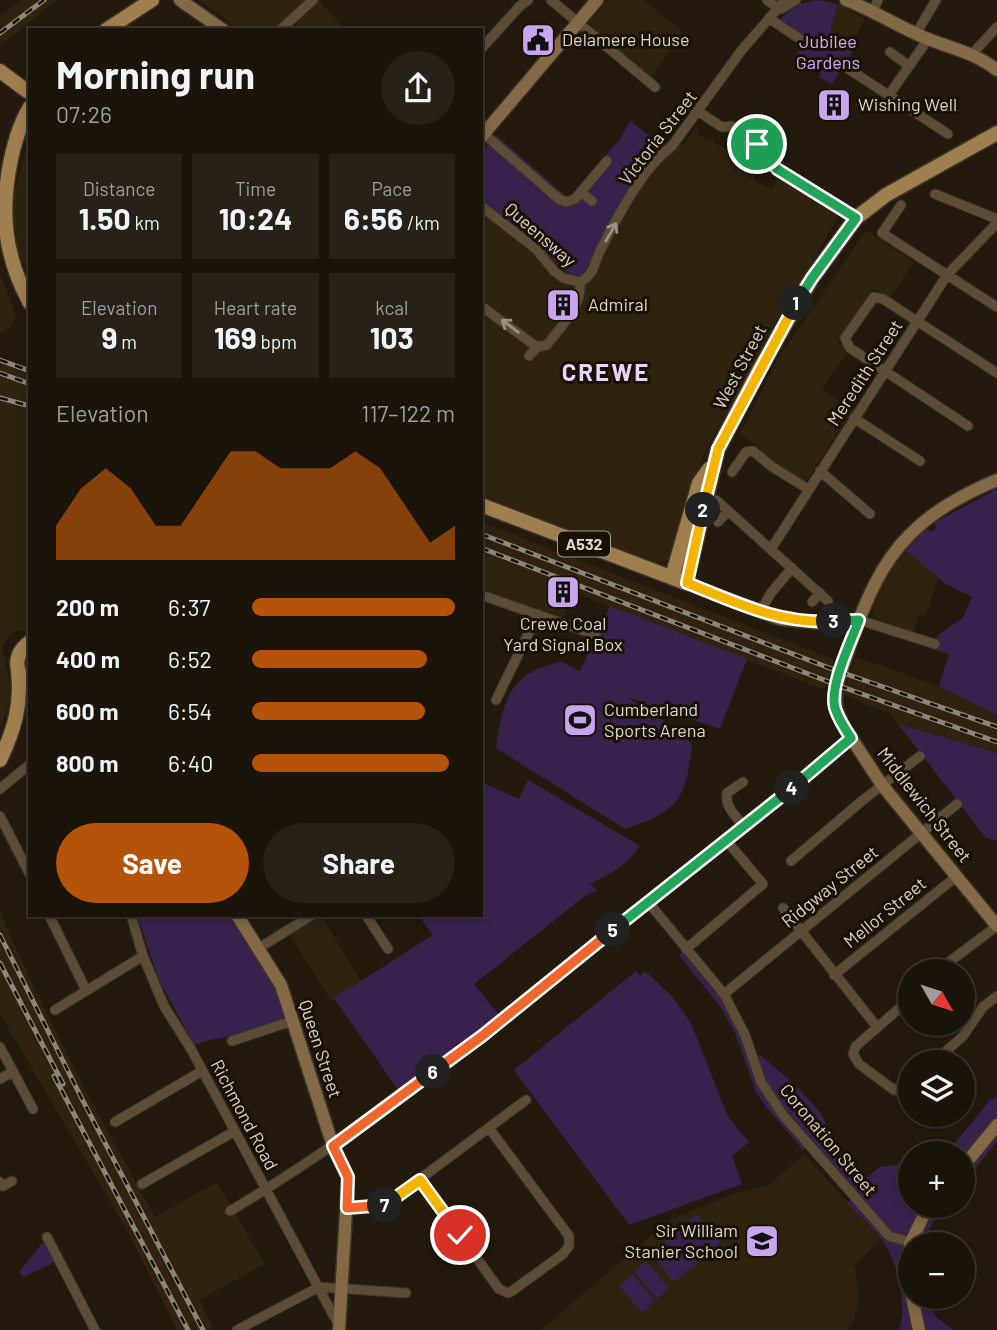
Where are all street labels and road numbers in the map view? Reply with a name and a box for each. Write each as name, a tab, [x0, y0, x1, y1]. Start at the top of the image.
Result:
street label: Victoria Street	[614, 86, 701, 189]
street label: Queensway	[501, 197, 581, 271]
street label: Meredith Street	[822, 315, 907, 430]
street label: West Street	[708, 321, 770, 412]
road number: A532	[558, 531, 610, 556]
street label: Middlewich Street	[873, 742, 977, 866]
street label: Ridgway Street	[777, 841, 882, 932]
street label: Mellor Street	[839, 872, 930, 952]
street label: Queen Street	[295, 997, 347, 1100]
street label: Richmond Road	[207, 1055, 283, 1174]
street label: Coronation Street	[776, 1079, 882, 1200]

